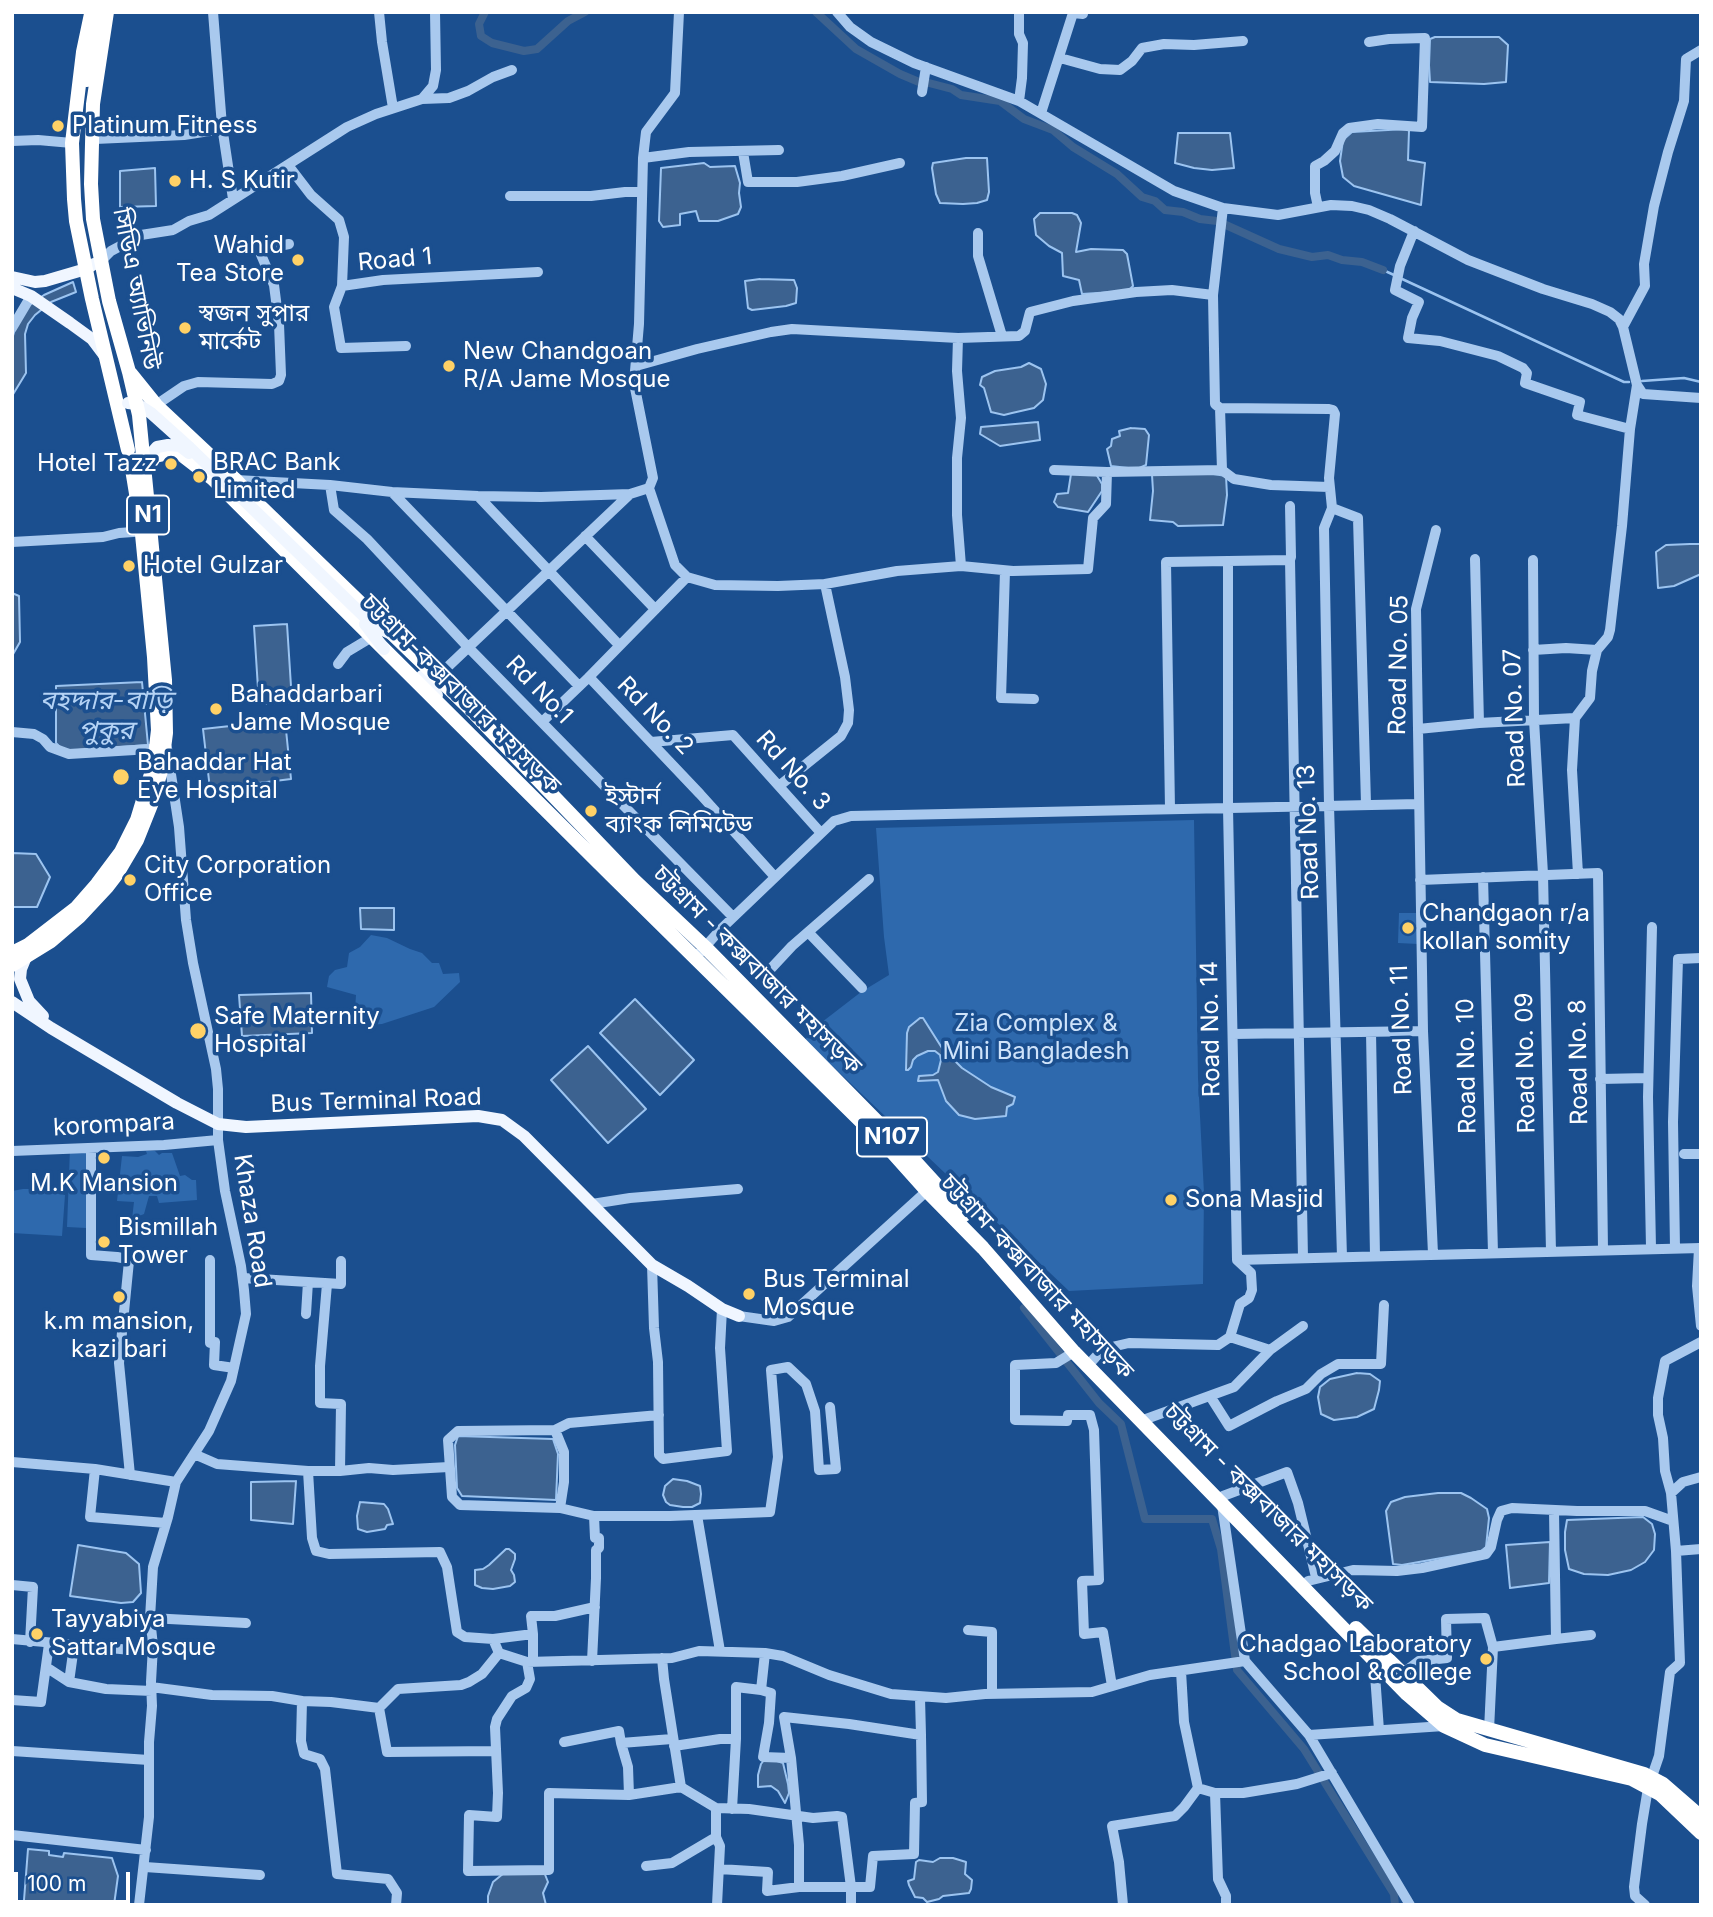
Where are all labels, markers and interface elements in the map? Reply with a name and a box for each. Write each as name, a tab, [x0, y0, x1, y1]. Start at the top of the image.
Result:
place label: Platinum Fitness	[72, 112, 258, 140]
marker: Platinum Fitness	[50, 118, 66, 134]
place label: H. S Kutir	[189, 167, 295, 195]
marker: H. S Kutir	[167, 173, 183, 189]
street label: সিডিএ অ্যাভিনিউ	[106, 206, 166, 372]
place label: Wahid Tea Store	[176, 232, 284, 288]
street label: Road 1	[357, 242, 433, 278]
marker: Wahid Tea Store	[290, 252, 306, 268]
place label: স্বজন সুপার মার্কেট	[199, 300, 309, 356]
marker: স্বজন সুপার মার্কেট	[177, 320, 193, 336]
place label: New Chandgoan R/A Jame Mosque	[463, 338, 670, 394]
marker: New Chandgoan R/A Jame Mosque	[441, 358, 457, 374]
place label: BRAC Bank Limited	[213, 449, 341, 505]
place label: Hotel Tazz	[37, 450, 157, 478]
marker: Hotel Tazz	[163, 456, 179, 472]
marker: BRAC Bank Limited	[191, 469, 207, 485]
road number: N1	[127, 495, 169, 534]
place label: Hotel Gulzar	[143, 552, 283, 580]
marker: Hotel Gulzar	[121, 558, 137, 574]
street label: চট্টগ্রাম-কক্সবাজার মহাসড়ক	[355, 588, 567, 800]
street label: Road No. 05	[1383, 595, 1415, 735]
street label: Road No. 07	[1498, 648, 1532, 788]
street label: Rd No.1	[500, 650, 578, 730]
street label: Rd No. 2	[611, 671, 699, 761]
place label: Bahaddarbari Jame Mosque	[230, 681, 391, 737]
water label: বহদ্দার-বাড়ি পুকুর	[40, 685, 172, 746]
marker: Bahaddarbari Jame Mosque	[208, 701, 224, 717]
street label: Rd No. 3	[750, 725, 836, 817]
place label: Bahaddar Hat Eye Hospital	[137, 749, 292, 805]
street label: Road No. 13	[1292, 764, 1326, 900]
marker: Bahaddar Hat Eye Hospital	[111, 767, 131, 787]
place label: ইস্টার্ন ব্যাংক লিমিটেড	[605, 783, 753, 839]
marker: ইস্টার্ন ব্যাংক লিমিটেড	[583, 803, 599, 819]
place label: City Corporation Office	[144, 852, 331, 908]
street label: চট্টগ্রাম - কক্সবাজার মহাসড়ক	[647, 860, 867, 1080]
marker: City Corporation Office	[122, 872, 138, 888]
place label: Chandgaon r/a kollan somity	[1422, 900, 1590, 956]
marker: Chandgaon r/a kollan somity	[1400, 920, 1416, 936]
street label: Road No. 14	[1195, 961, 1227, 1097]
street label: Road No. 11	[1385, 964, 1419, 1096]
street label: Road No. 09	[1510, 992, 1542, 1134]
street label: Road No. 10	[1451, 998, 1483, 1134]
street label: Road No. 8	[1564, 999, 1594, 1125]
place label: Safe Maternity Hospital	[214, 1003, 380, 1059]
park label: Zia Complex & Mini Bangladesh	[942, 1010, 1130, 1066]
marker: Safe Maternity Hospital	[188, 1021, 208, 1041]
street label: Bus Terminal Road	[270, 1083, 482, 1119]
street label: korompara	[52, 1107, 176, 1143]
road number: N107	[857, 1118, 927, 1156]
marker: M.K Mansion	[96, 1150, 112, 1166]
street label: Khaza Road	[227, 1152, 277, 1290]
street label: চট্টগ্রাম-কক্সবাজার মহাসড়ক	[934, 1168, 1140, 1386]
place label: M.K Mansion	[30, 1170, 178, 1198]
place label: Sona Masjid	[1185, 1186, 1323, 1214]
marker: Sona Masjid	[1163, 1192, 1179, 1208]
place label: Bismillah Tower	[118, 1214, 218, 1270]
marker: Bismillah Tower	[96, 1234, 112, 1250]
place label: Bus Terminal Mosque	[763, 1266, 910, 1322]
marker: Bus Terminal Mosque	[741, 1286, 757, 1302]
marker: k.m mansion, kazi bari	[111, 1289, 127, 1305]
place label: k.m mansion, kazi bari	[44, 1308, 194, 1364]
street label: চট্টগ্রাম - কক্সবাজার মহাসড়ক	[1158, 1398, 1378, 1618]
place label: Tayyabiya Sattar Mosque	[51, 1606, 216, 1662]
marker: Tayyabiya Sattar Mosque	[29, 1626, 45, 1642]
place label: Chadgao Laboratory School & college	[1239, 1631, 1472, 1687]
marker: Chadgao Laboratory School & college	[1478, 1651, 1494, 1667]
scale bar	[18, 1857, 133, 1901]
text: 100 m	[27, 1871, 86, 1896]

